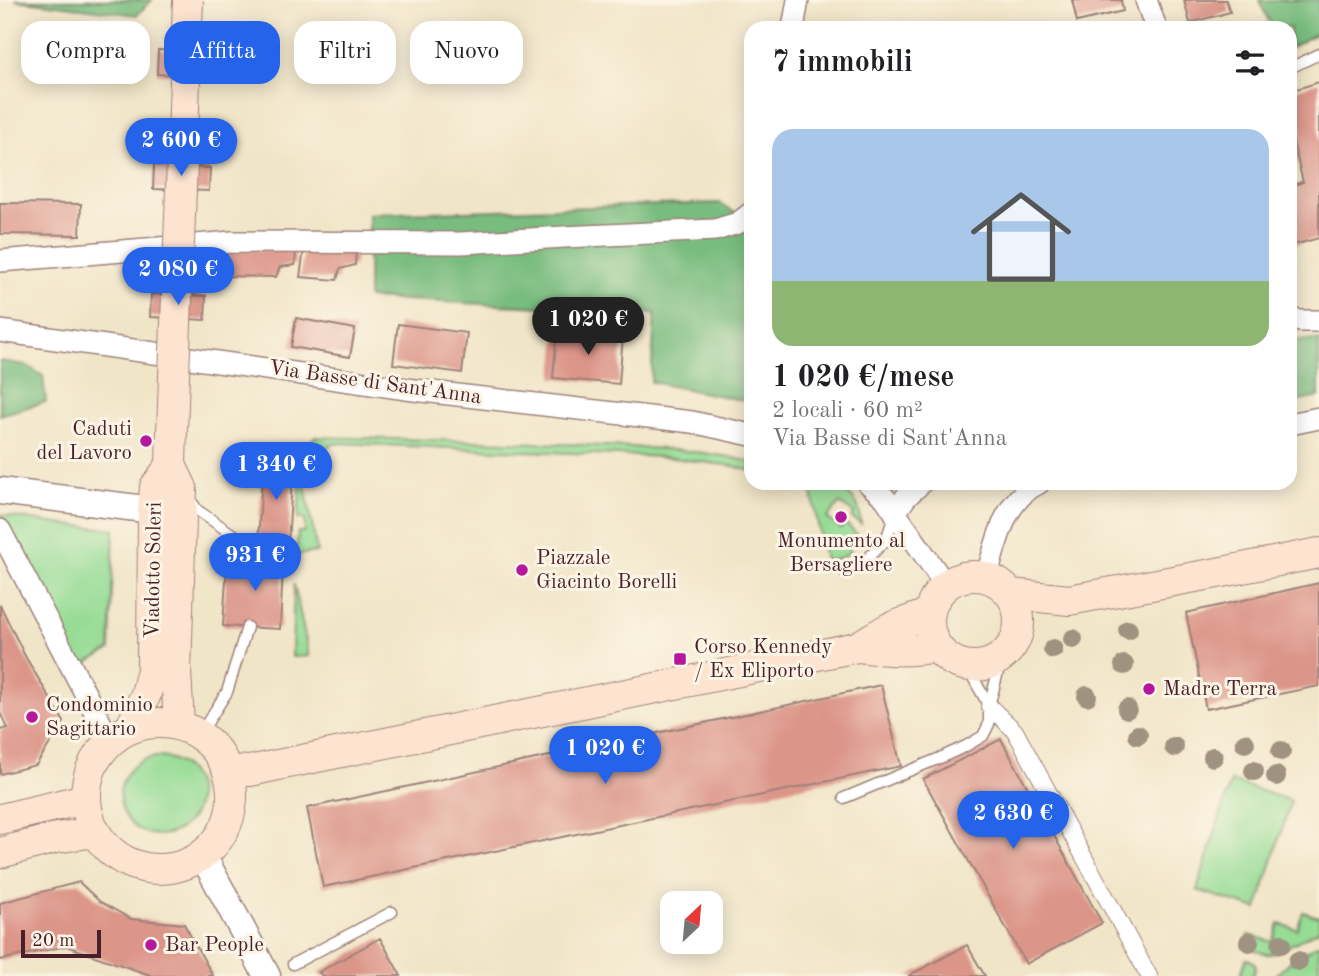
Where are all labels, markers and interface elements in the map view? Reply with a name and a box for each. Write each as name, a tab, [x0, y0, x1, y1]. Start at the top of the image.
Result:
chip: Compra	[21, 21, 150, 84]
chip: Affitta	[164, 21, 280, 84]
chip: Filtri	[294, 21, 396, 84]
chip: Nuovo	[410, 21, 523, 84]
icon: filters	[1231, 44, 1269, 82]
text: 7 immobili	[772, 48, 913, 78]
pin: 2 600 €	[116, 118, 246, 178]
text: 2 600 €	[141, 129, 221, 152]
icon: home	[958, 174, 1084, 300]
pin: 2 080 €	[113, 247, 243, 307]
text: 2 080 €	[138, 258, 218, 281]
pin: 1 020 €	[523, 298, 653, 357]
text: 1 020 €	[548, 308, 628, 331]
street label: Via Basse di Sant'Anna	[267, 358, 483, 408]
text: 1 020 €/mese	[772, 363, 955, 393]
text: 2 locali · 60 m²	[772, 399, 923, 422]
place label: Caduti del Lavoro	[36, 419, 132, 464]
text: Via Basse di Sant'Anna	[772, 427, 1007, 450]
marker: Caduti del Lavoro	[138, 433, 154, 449]
pin: 1 340 €	[211, 442, 341, 502]
text: 1 340 €	[236, 453, 316, 476]
street label: Viadotto Soleri	[142, 501, 166, 639]
marker: Monumento al Bersagliere	[833, 509, 849, 525]
place label: Monumento al Bersagliere	[777, 531, 905, 576]
pin: 931 €	[206, 534, 304, 593]
text: 931 €	[225, 544, 285, 567]
place label: Piazzale Giacinto Borelli	[536, 548, 677, 593]
marker: Piazzale Giacinto Borelli	[514, 562, 530, 578]
place label: Corso Kennedy / Ex Eliporto	[694, 637, 832, 682]
marker: Corso Kennedy / Ex Eliporto	[672, 651, 688, 667]
place label: Madre Terra	[1163, 679, 1277, 700]
marker: Madre Terra	[1141, 681, 1157, 697]
place label: Condominio Sagittario	[46, 695, 153, 740]
marker: Condominio Sagittario	[24, 709, 40, 725]
pin: 1 020 €	[540, 726, 670, 786]
text: 1 020 €	[565, 737, 645, 760]
pin: 2 630 €	[948, 792, 1078, 851]
text: 2 630 €	[973, 802, 1053, 825]
north arrow	[660, 891, 723, 954]
map controls	[660, 891, 723, 954]
scale bar	[21, 927, 102, 959]
text: 20 m	[32, 932, 74, 951]
place label: Bar People	[165, 935, 264, 956]
marker: Bar People	[143, 937, 159, 953]

